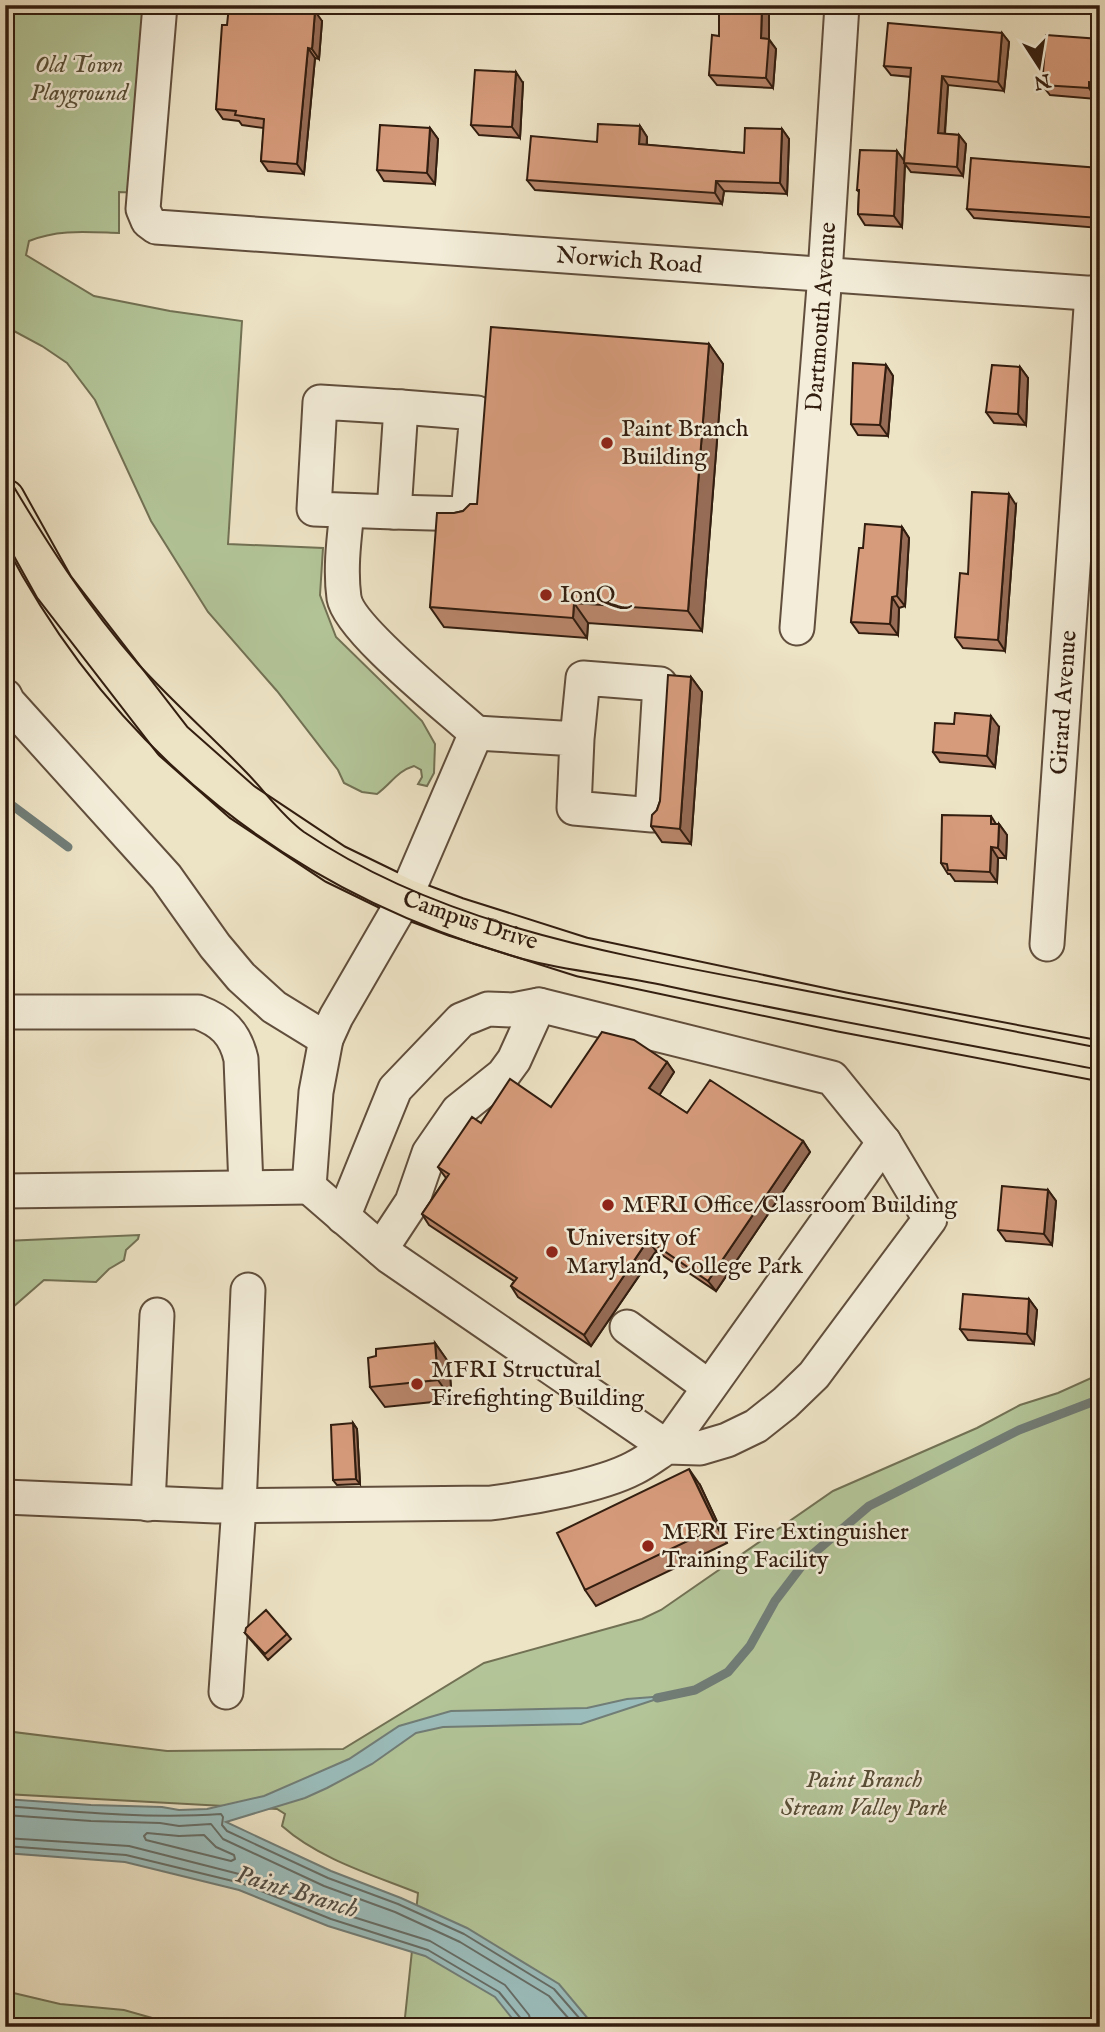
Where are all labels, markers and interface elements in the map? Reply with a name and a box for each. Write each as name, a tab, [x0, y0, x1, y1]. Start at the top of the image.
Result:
north arrow	[1004, 32, 1074, 102]
park label: Old Town Playground	[30, 50, 130, 109]
text: N	[1031, 67, 1054, 94]
street label: Dartmouth Avenue	[799, 221, 844, 413]
street label: Norwich Road	[555, 240, 703, 281]
place label: Paint Branch Building	[621, 414, 749, 473]
marker: Paint Branch Building	[599, 435, 615, 451]
place label: IonQ	[560, 580, 633, 611]
marker: IonQ	[538, 587, 554, 603]
street label: Girard Avenue	[1043, 629, 1084, 776]
street label: Campus Drive	[398, 883, 542, 958]
place label: MFRI Office/Classroom Building	[622, 1190, 958, 1221]
marker: MFRI Office/Classroom Building	[600, 1197, 616, 1213]
place label: University of Maryland, College Park	[566, 1223, 803, 1282]
marker: University of Maryland, College Park	[544, 1244, 560, 1260]
place label: MFRI Structural Firefighting Building	[431, 1355, 645, 1414]
marker: MFRI Structural Firefighting Building	[409, 1376, 425, 1392]
place label: MFRI Fire Extinguisher Training Facility	[662, 1517, 909, 1576]
marker: MFRI Fire Extinguisher Training Facility	[640, 1538, 656, 1554]
park label: Paint Branch Stream Valley Park	[781, 1765, 948, 1824]
water label: Paint Branch	[232, 1858, 362, 1926]

